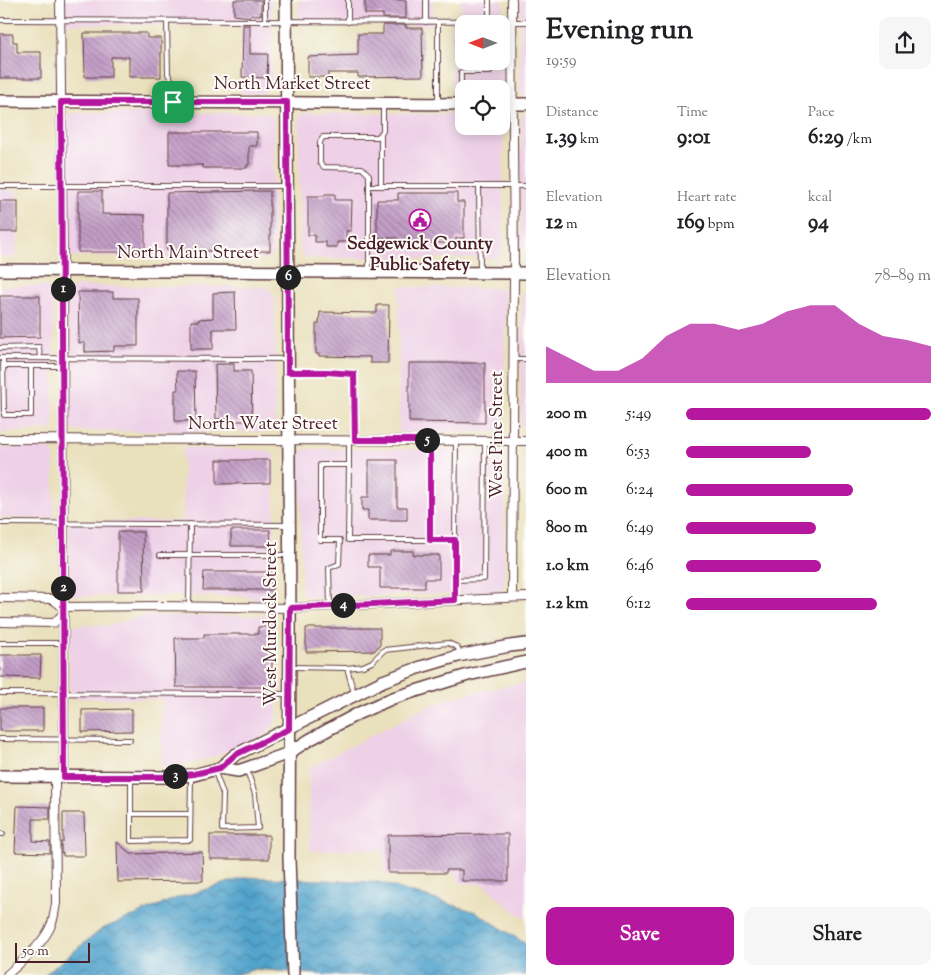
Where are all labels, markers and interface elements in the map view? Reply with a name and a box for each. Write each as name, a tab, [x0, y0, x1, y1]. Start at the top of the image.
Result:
text: Evening run	[546, 11, 693, 51]
north arrow	[455, 15, 510, 70]
map controls	[455, 15, 510, 135]
button: share	[879, 17, 931, 69]
text: 19:59	[546, 50, 576, 73]
street label: North Market Street	[214, 72, 370, 98]
button: locate	[455, 80, 510, 135]
pin	[152, 81, 194, 123]
icon: arrive	[159, 88, 187, 116]
text: Distance	[546, 103, 599, 123]
text: Time	[677, 103, 708, 123]
text: Pace	[808, 103, 835, 123]
text: 1.39	[546, 123, 577, 153]
text: 9:01	[677, 123, 711, 153]
text: 6:29	[808, 123, 844, 153]
text: km	[577, 130, 599, 150]
text: /km	[844, 130, 872, 150]
text: Elevation	[546, 188, 603, 208]
text: Heart rate	[677, 188, 737, 208]
text: kcal	[808, 188, 832, 208]
public building icon: Sedgewick County Public Safety	[408, 208, 432, 232]
text: 12	[546, 208, 563, 238]
text: 169	[677, 208, 705, 238]
text: 94	[808, 208, 829, 238]
text: m	[563, 215, 578, 235]
text: bpm	[705, 215, 735, 235]
place label: Sedgewick County Public Safety	[347, 232, 493, 279]
street label: North Main Street	[117, 241, 259, 267]
pin: 6	[276, 264, 300, 290]
text: Elevation	[546, 265, 611, 288]
text: 78–89 m	[875, 265, 931, 288]
text: 6	[285, 267, 292, 287]
pin: 1	[50, 276, 76, 302]
text: 1	[61, 279, 66, 299]
street label: West Pine Street	[485, 371, 511, 499]
text: 200 m	[546, 403, 587, 426]
text: 5:49	[626, 403, 651, 426]
street label: North Water Street	[188, 412, 338, 438]
pin: 5	[414, 428, 440, 452]
text: 5	[425, 430, 430, 450]
text: 400 m	[546, 441, 588, 464]
text: 6:53	[626, 441, 650, 464]
text: 600 m	[546, 479, 588, 502]
text: 6:24	[626, 479, 654, 502]
text: 800 m	[546, 517, 588, 540]
text: 6:49	[626, 517, 654, 540]
street label: West Murdock Street	[259, 541, 285, 707]
text: 1.0 km	[546, 555, 589, 578]
text: 6:46	[626, 555, 654, 578]
pin: 2	[50, 576, 76, 600]
text: 2	[60, 578, 67, 598]
pin: 4	[330, 592, 356, 618]
text: 1.2 km	[546, 593, 588, 616]
text: 6:12	[626, 593, 651, 616]
text: 4	[340, 595, 347, 615]
pin: 3	[162, 764, 188, 788]
text: 3	[173, 766, 178, 786]
button: Save	[546, 907, 734, 965]
button: Share	[744, 907, 931, 965]
scale bar	[15, 940, 90, 963]
text: 50 m	[22, 942, 49, 962]

